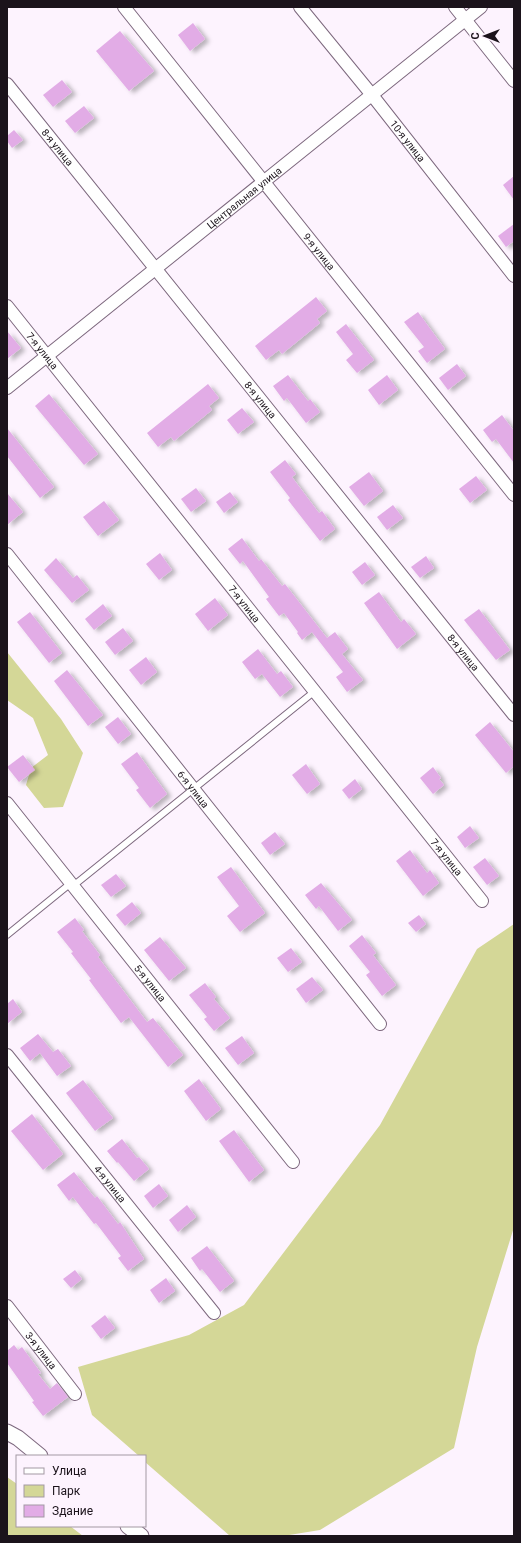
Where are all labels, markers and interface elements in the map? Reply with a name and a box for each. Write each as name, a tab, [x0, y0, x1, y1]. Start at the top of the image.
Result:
north arrow	[465, 16, 505, 56]
text: С	[469, 32, 482, 40]
street label: 10-я улица	[388, 118, 427, 164]
street label: 8-я улица	[39, 127, 75, 168]
street label: Центральная улица	[205, 165, 284, 231]
street label: 9-я улица	[301, 231, 337, 272]
street label: 7-я улица	[24, 330, 60, 371]
street label: 8-я улица	[242, 379, 278, 421]
street label: 7-я улица	[226, 583, 262, 625]
street label: 8-я улица	[445, 632, 481, 673]
street label: 6-я улица	[175, 769, 211, 810]
street label: 7-я улица	[428, 837, 464, 878]
street label: 5-я улица	[132, 963, 168, 1004]
street label: 4-я улица	[92, 1163, 128, 1205]
street label: 3-я улица	[23, 1330, 59, 1371]
legend	[16, 1455, 146, 1527]
text: Улица	[52, 1464, 87, 1478]
text: Парк	[52, 1484, 81, 1498]
text: Здание	[52, 1504, 93, 1518]

